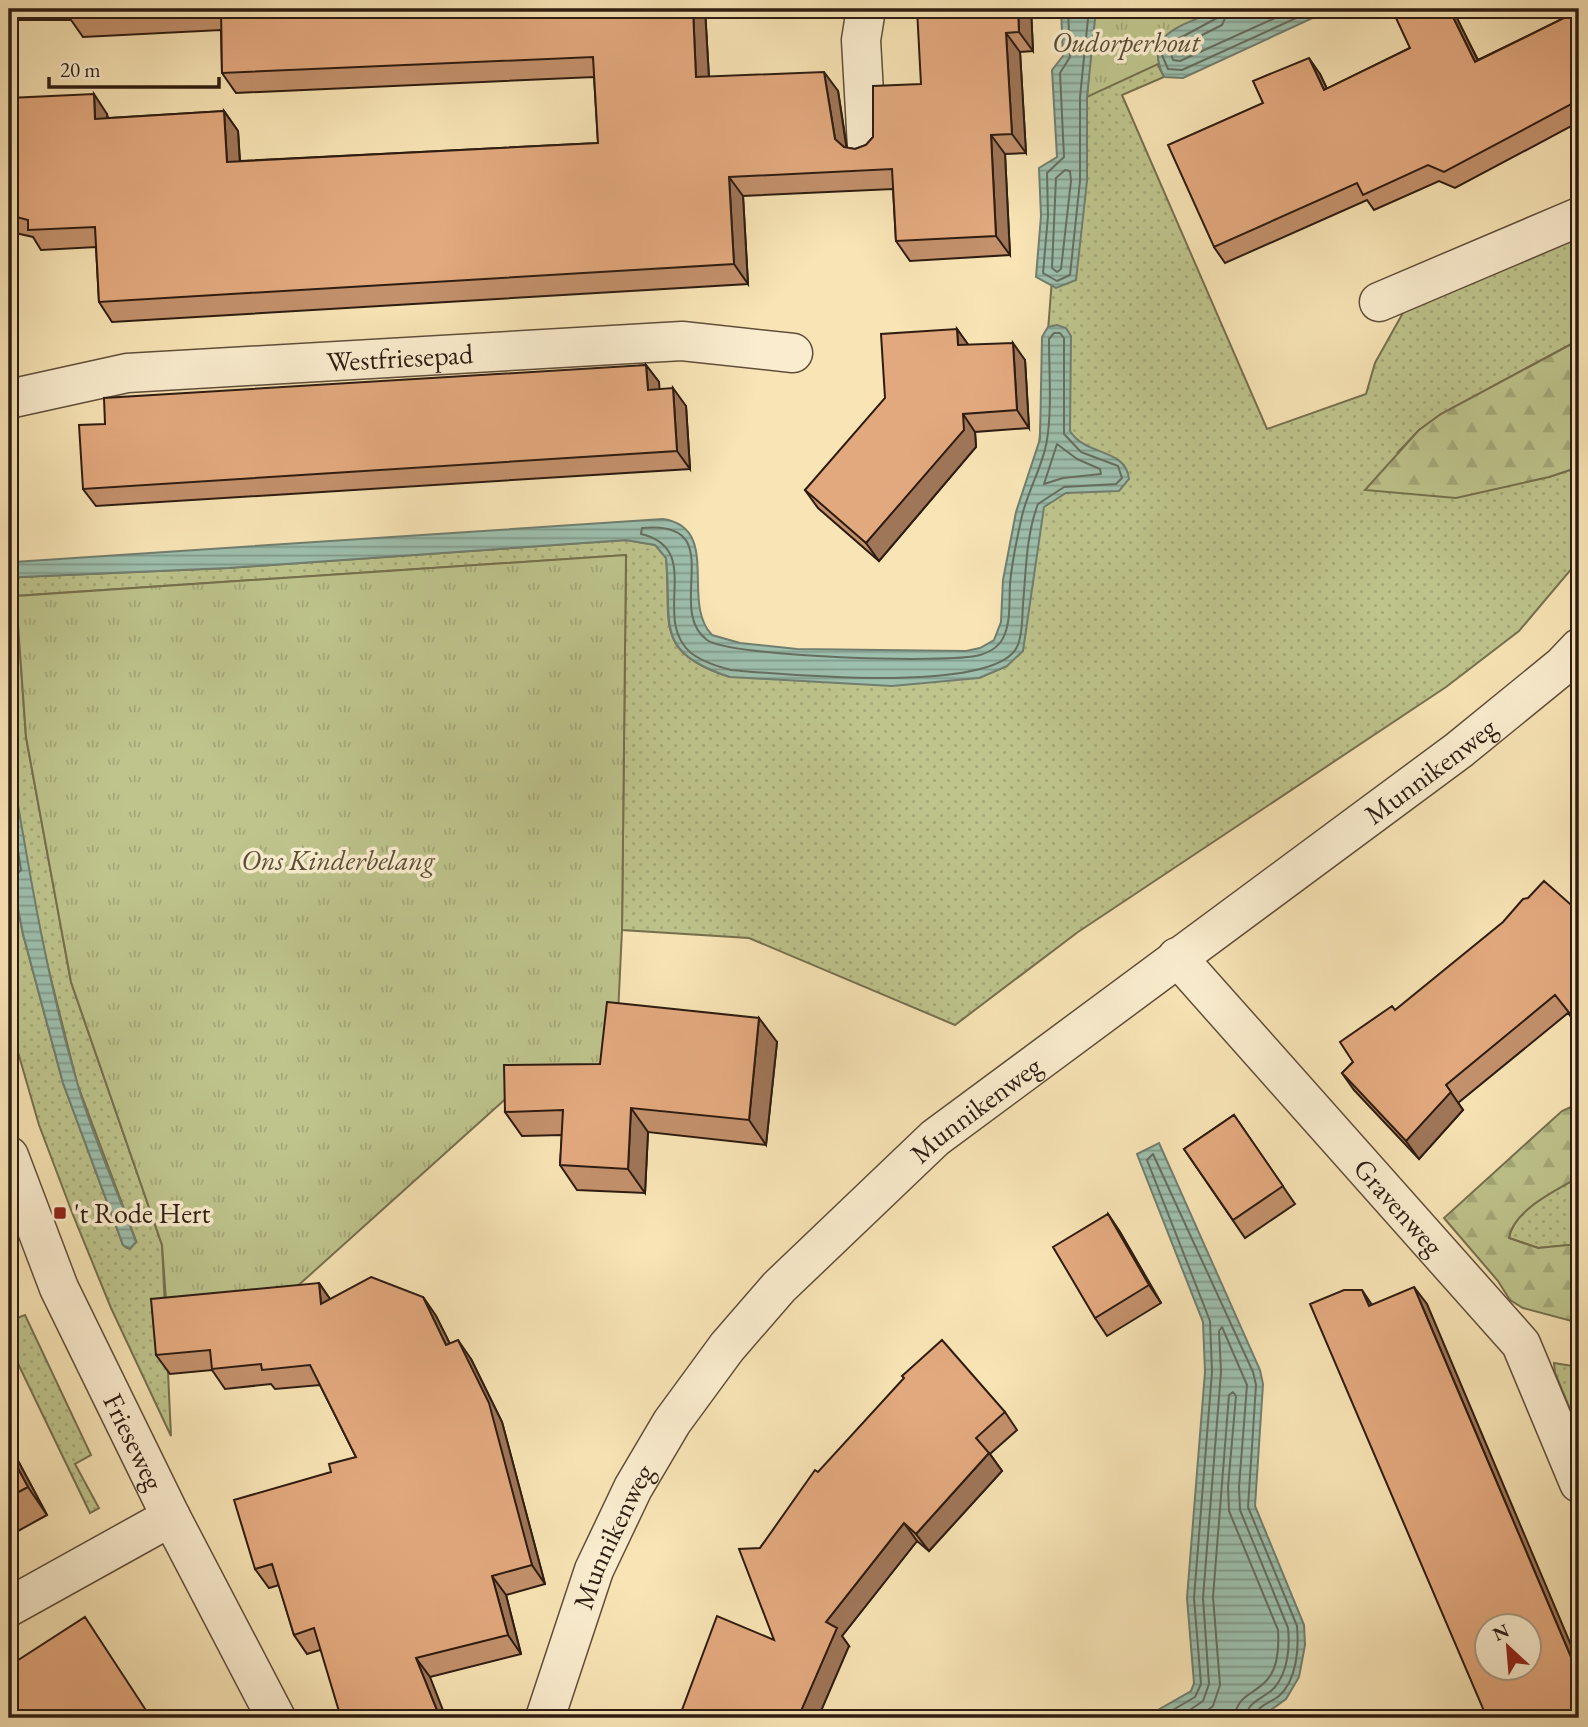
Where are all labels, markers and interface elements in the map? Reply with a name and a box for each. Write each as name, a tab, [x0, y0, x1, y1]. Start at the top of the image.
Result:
park label: Oudorperhout	[1052, 24, 1202, 60]
scale bar	[49, 46, 219, 90]
text: 20 m	[60, 56, 101, 83]
street label: Westfriesepad	[325, 335, 475, 379]
street label: Munnikenweg	[1357, 709, 1504, 832]
park label: Ons Kinderbelang	[241, 842, 436, 878]
street label: Munnikenweg	[902, 1047, 1049, 1171]
street label: Gravenweg	[1346, 1150, 1452, 1264]
place label: 't Rode Hert	[74, 1195, 210, 1231]
marker: 't Rode Hert	[52, 1205, 68, 1221]
street label: Frieseweg	[95, 1387, 173, 1496]
street label: Munnikenweg	[564, 1456, 662, 1614]
north arrow	[1472, 1612, 1542, 1682]
text: N	[1488, 1617, 1514, 1647]

